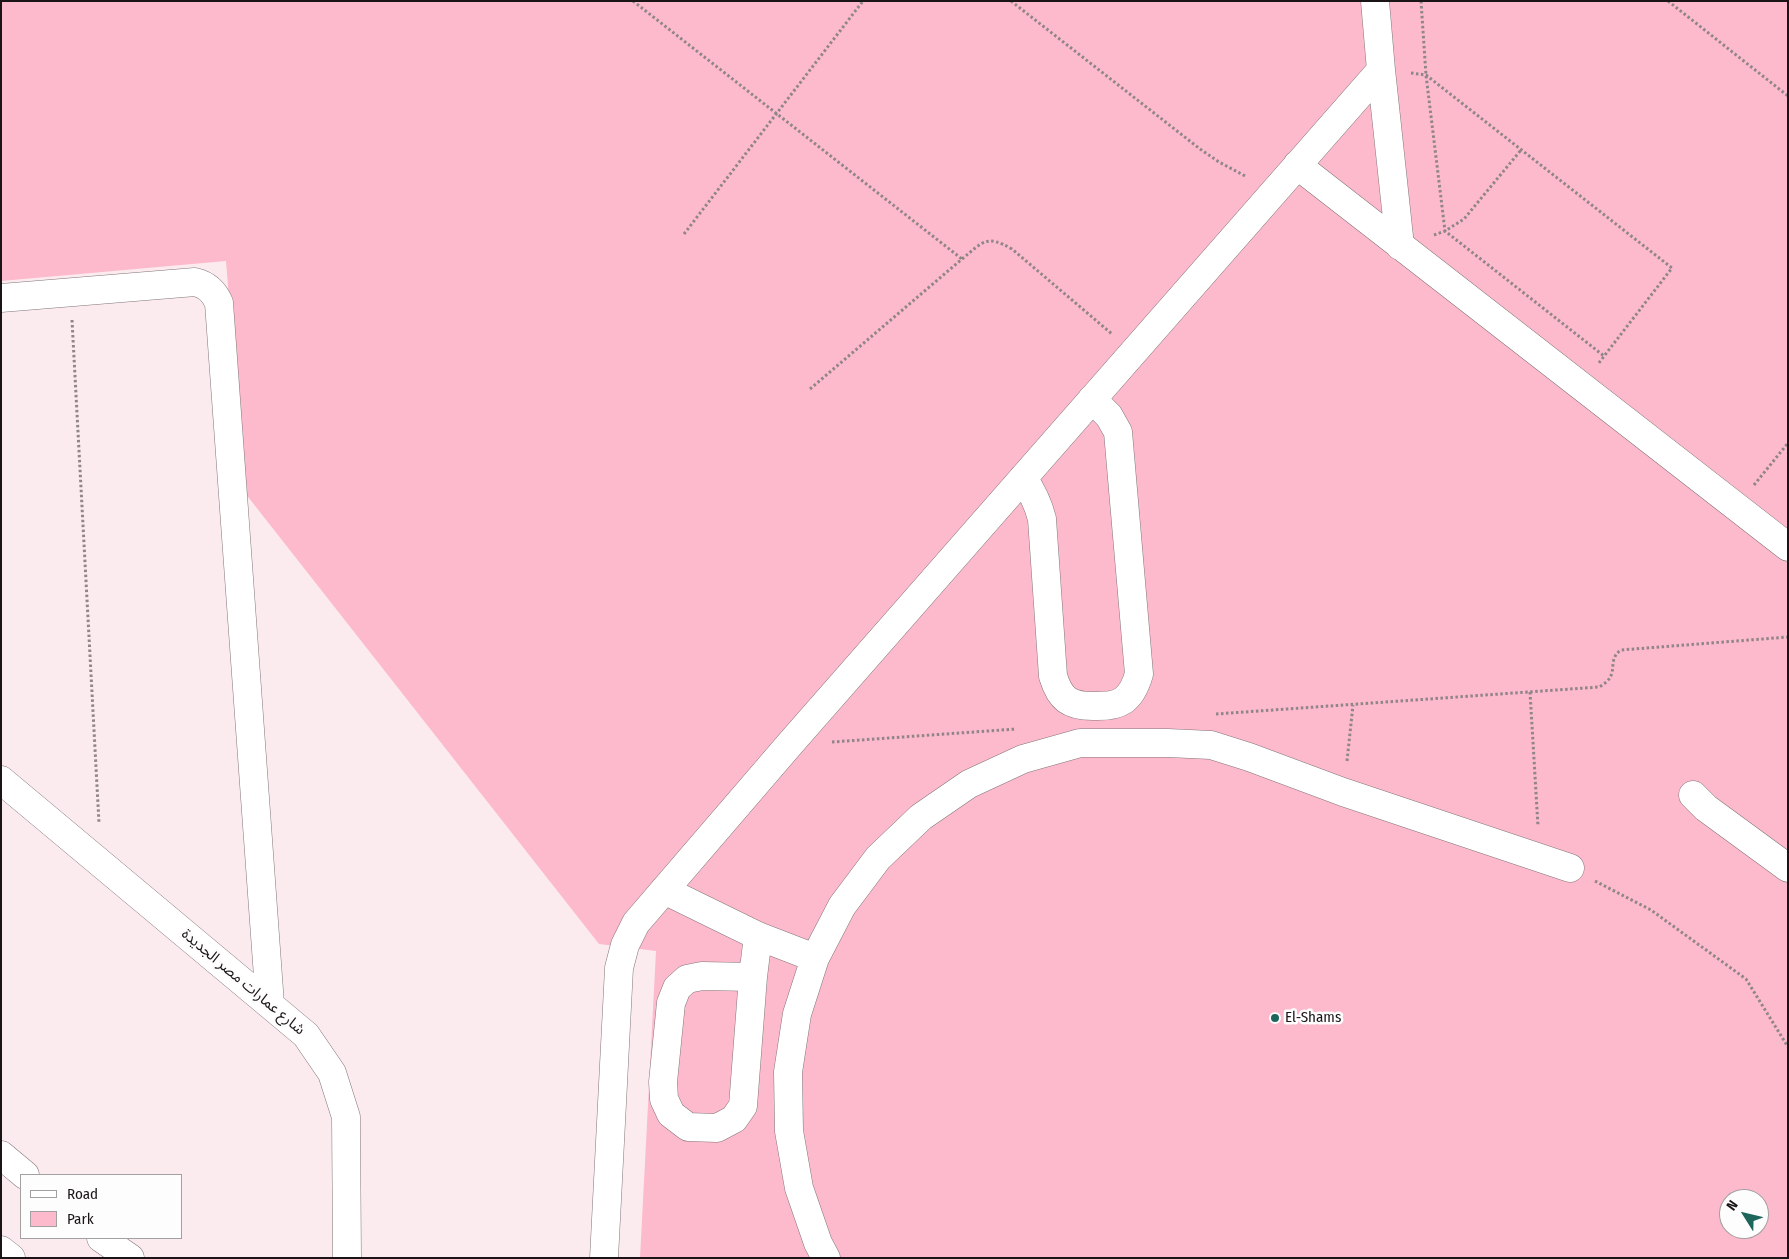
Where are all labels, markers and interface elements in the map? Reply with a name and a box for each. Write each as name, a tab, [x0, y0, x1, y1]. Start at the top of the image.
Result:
street label: شارع عمارات مصر الجديدة	[178, 925, 308, 1039]
place label: El-Shams	[1285, 1009, 1341, 1027]
marker: El-Shams	[1269, 1012, 1281, 1024]
legend	[20, 1174, 182, 1239]
text: Road	[67, 1185, 98, 1203]
north arrow	[1719, 1189, 1769, 1239]
text: N	[1723, 1197, 1742, 1214]
text: Park	[67, 1210, 94, 1228]

